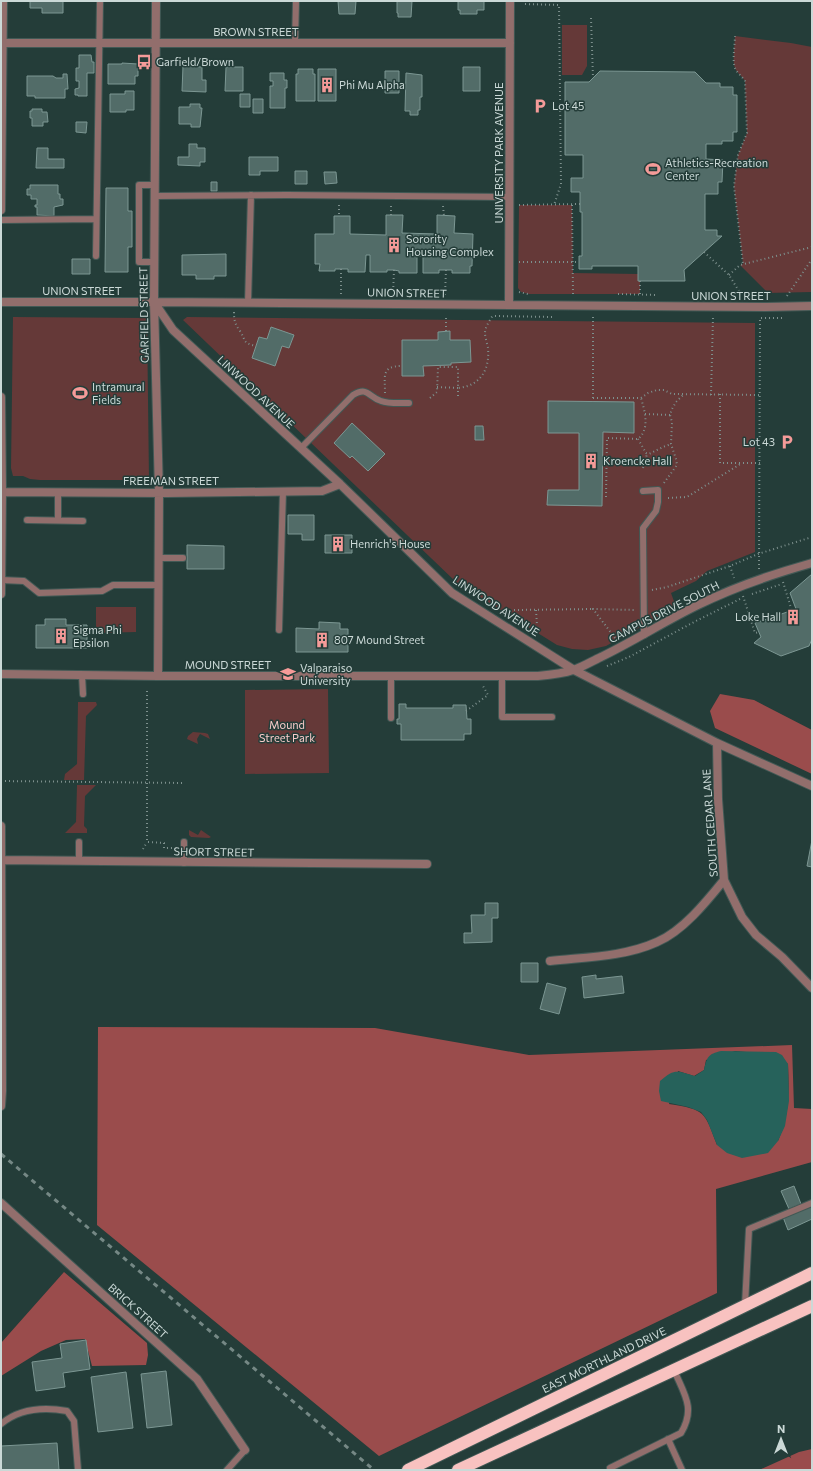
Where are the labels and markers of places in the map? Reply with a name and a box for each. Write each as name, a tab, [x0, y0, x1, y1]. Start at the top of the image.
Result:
bus stop icon: Garfield/Brown	[135, 53, 153, 71]
place label: Garfield/Brown	[156, 55, 234, 68]
building icon: Phi Mu Alpha	[318, 76, 336, 94]
place label: Phi Mu Alpha	[339, 78, 405, 91]
parking icon: Lot 45	[531, 97, 549, 115]
place label: Lot 45	[552, 99, 584, 112]
place label: Athletics-Recreation Center	[665, 156, 768, 182]
sports icon: Athletics-Recreation Center	[644, 160, 662, 178]
place label: Sorority Housing Complex	[406, 232, 494, 258]
building icon: Sorority Housing Complex	[385, 236, 403, 254]
place label: Intramural Fields	[92, 380, 145, 406]
sports icon: Intramural Fields	[71, 384, 89, 402]
parking icon: Lot 43	[778, 433, 796, 451]
place label: Lot 43	[743, 435, 775, 448]
building icon: Kroencke Hall	[582, 452, 600, 470]
place label: Kroencke Hall	[603, 454, 672, 467]
building icon: Henrich's House	[329, 535, 347, 553]
place label: Henrich's House	[350, 537, 431, 550]
building icon: Loke Hall	[784, 608, 802, 626]
place label: Loke Hall	[735, 610, 781, 623]
place label: Sigma Phi Epsilon	[73, 623, 122, 649]
building icon: Sigma Phi Epsilon	[52, 627, 70, 645]
building icon: 807 Mound Street	[313, 631, 331, 649]
place label: 807 Mound Street	[334, 633, 425, 646]
place label: Valparaiso University	[300, 661, 353, 687]
school or university icon: Valparaiso University	[279, 665, 297, 683]

